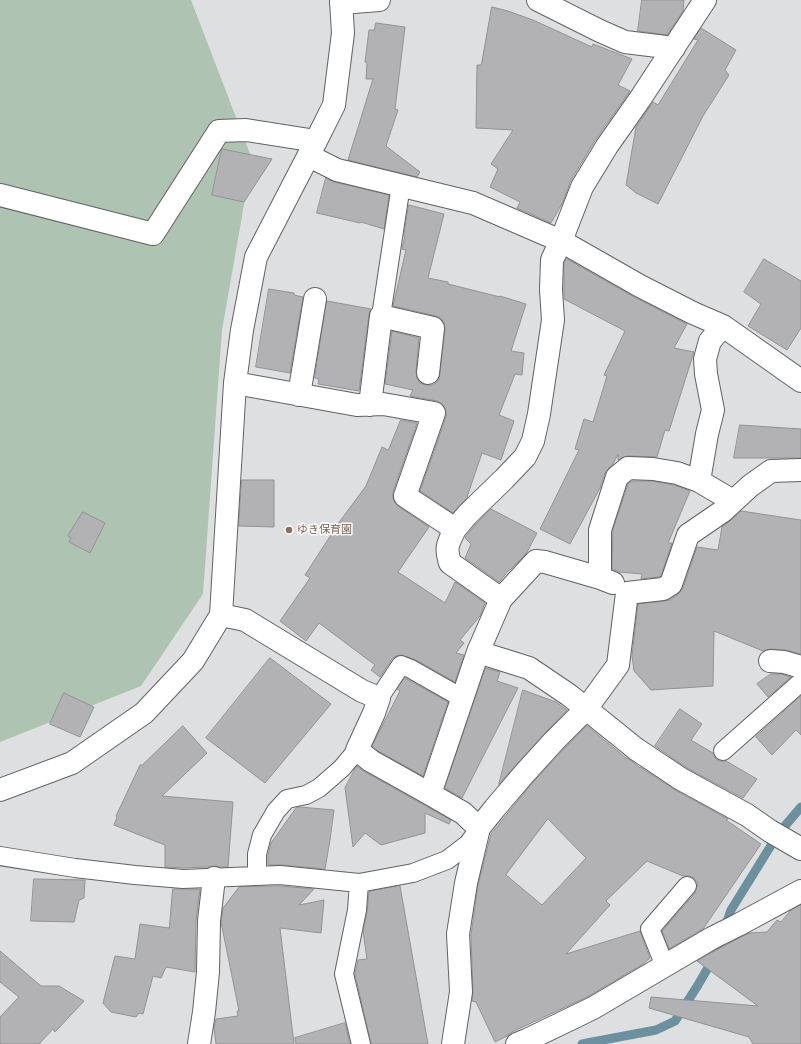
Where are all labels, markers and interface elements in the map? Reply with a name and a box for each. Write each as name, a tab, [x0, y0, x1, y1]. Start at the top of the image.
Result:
place label: ゆき保育園	[297, 523, 352, 537]
marker: ゆき保育園	[284, 525, 294, 535]

